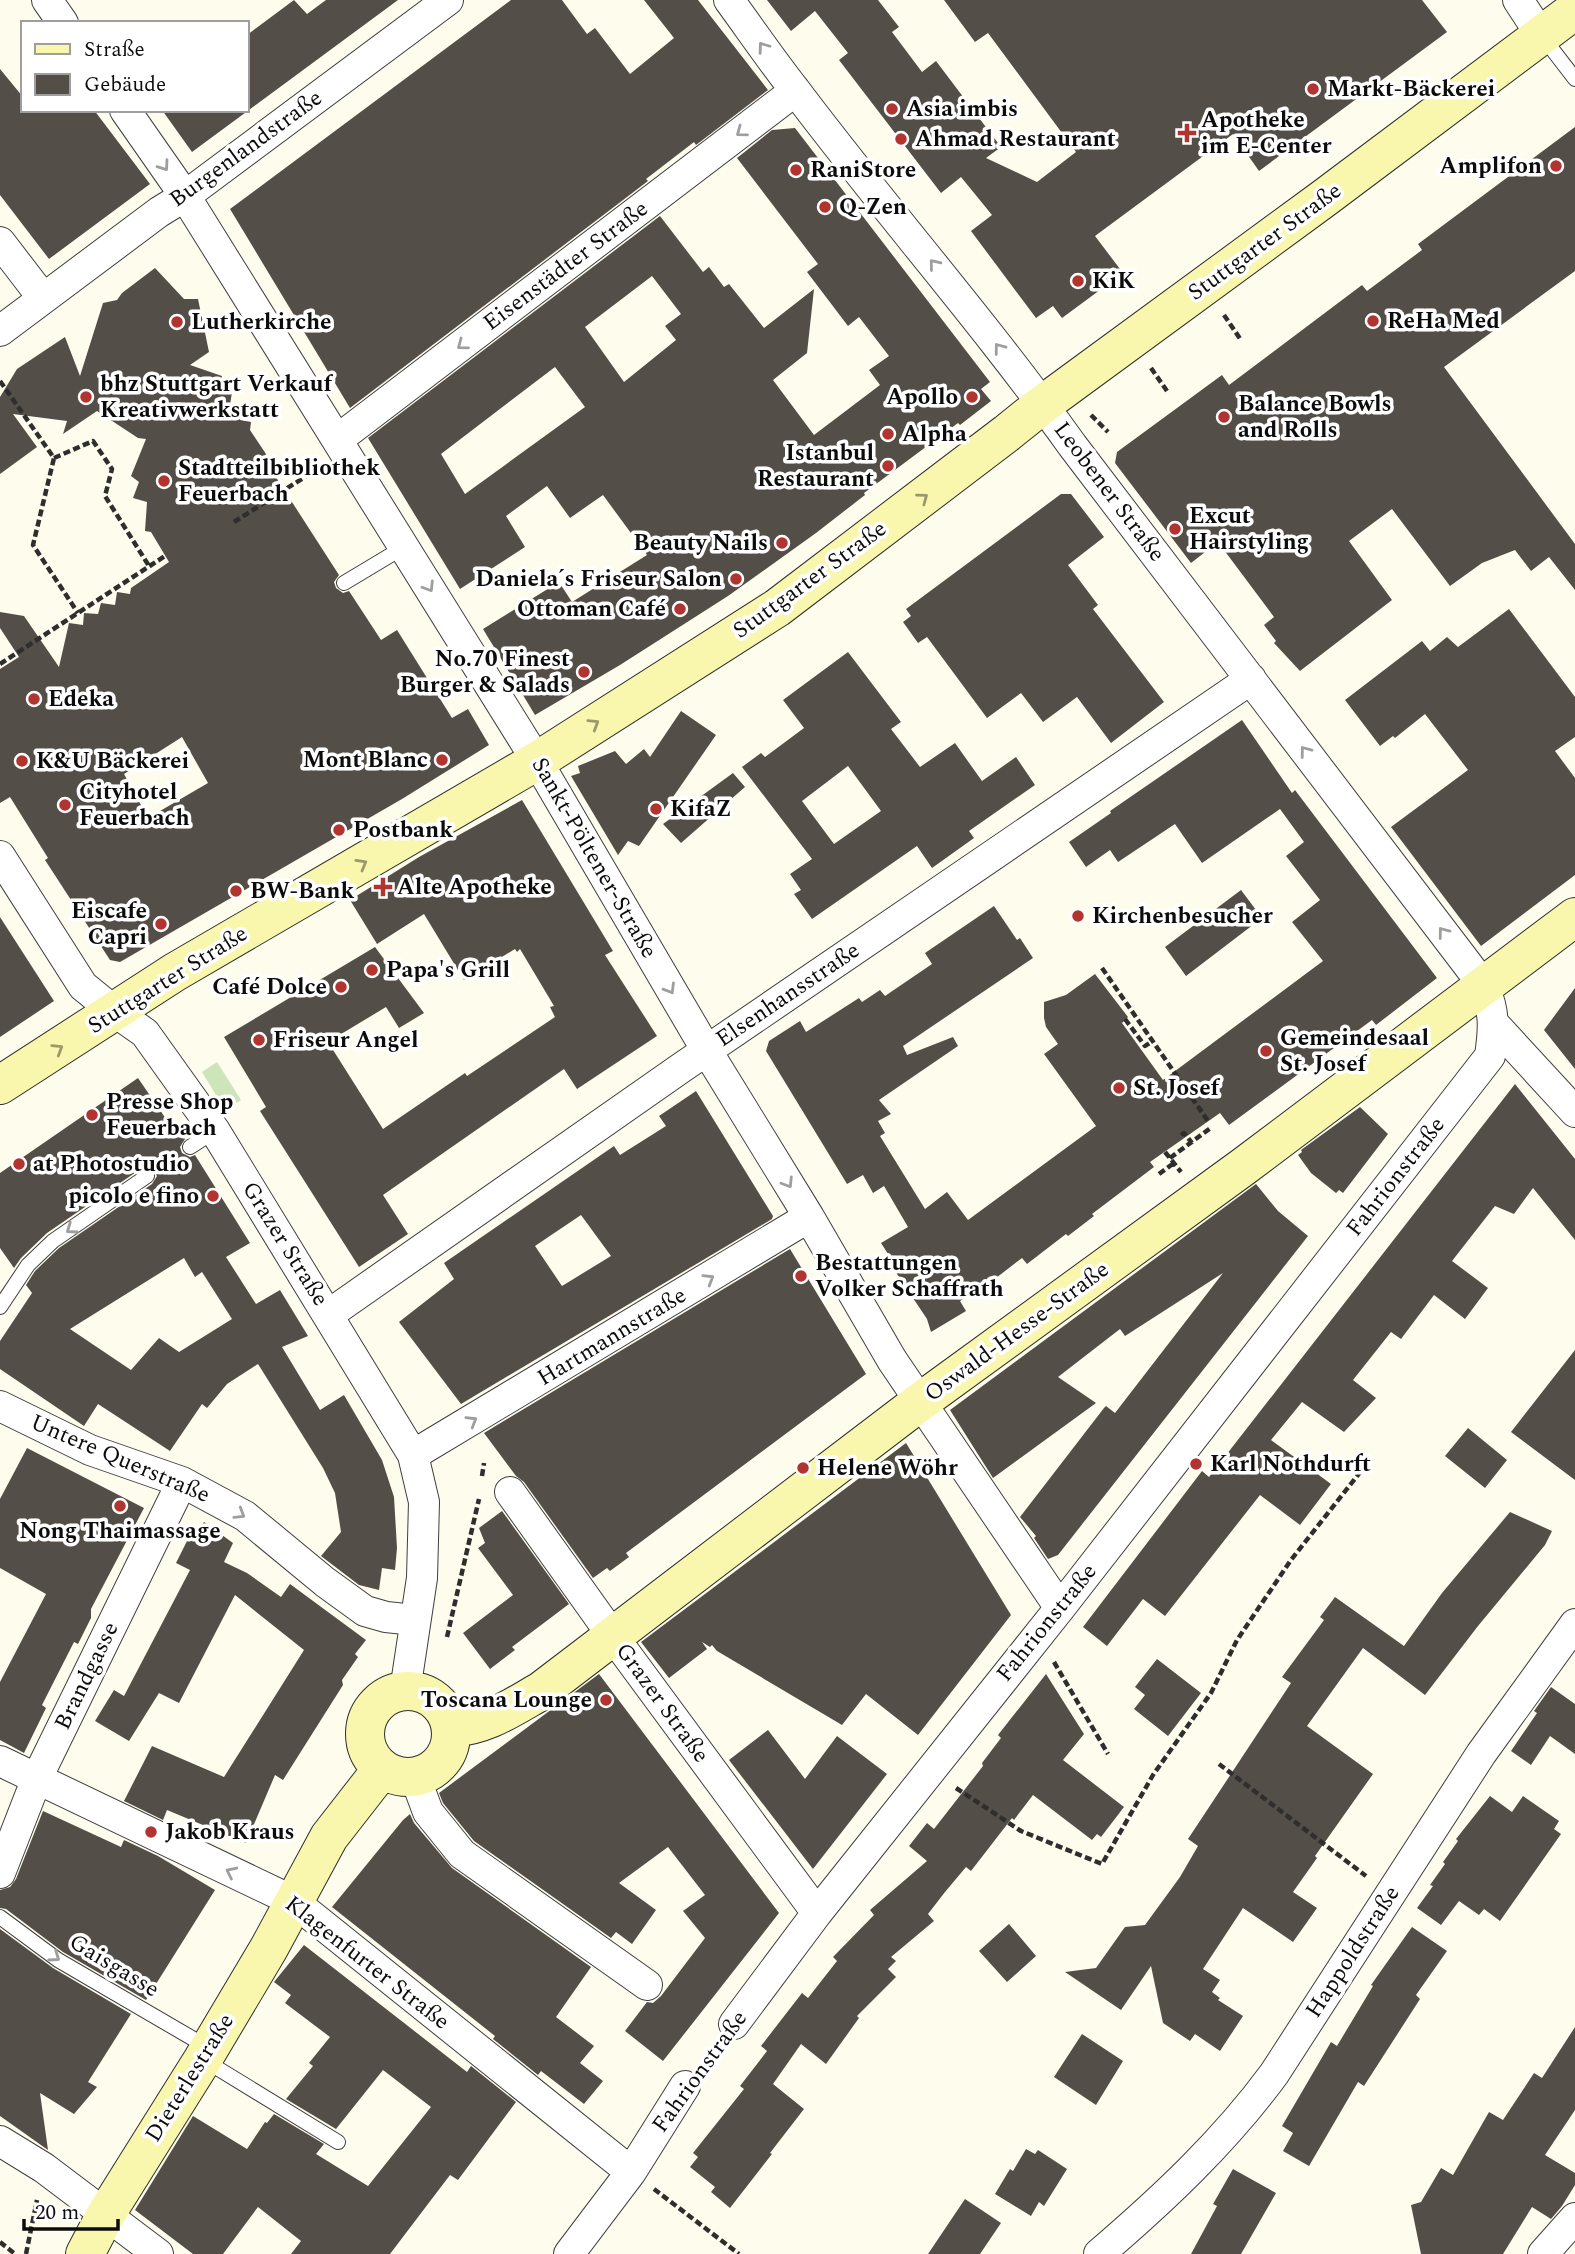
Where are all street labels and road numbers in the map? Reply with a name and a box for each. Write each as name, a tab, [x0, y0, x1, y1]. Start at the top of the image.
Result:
street label: Burgenlandstraße	[162, 81, 330, 217]
street label: Stuttgarter Straße	[1181, 174, 1349, 310]
street label: Eisenstädter Straße	[476, 192, 656, 340]
street label: Leobener Straße	[1044, 414, 1174, 570]
street label: Stuttgarter Straße	[726, 512, 894, 648]
street label: Sankt-Pöltener-Straße	[522, 751, 666, 965]
street label: Stuttgarter Straße	[81, 917, 255, 1043]
street label: Elsenhansstraße	[709, 934, 867, 1056]
street label: Fahrionstraße	[1338, 1109, 1454, 1245]
street label: Grazer Straße	[233, 1175, 337, 1313]
street label: Oswald-Hesse-Straße	[917, 1253, 1117, 1411]
street label: Hartmannstraße	[531, 1279, 693, 1395]
street label: Untere Querstraße	[25, 1405, 215, 1513]
street label: Fahrionstraße	[988, 1556, 1106, 1690]
street label: Brandgasse	[46, 1616, 128, 1736]
street label: Grazer Straße	[606, 1636, 718, 1770]
street label: Happoldstraße	[1297, 1879, 1409, 2025]
street label: Klagenfurter Straße	[277, 1887, 457, 2039]
street label: Gaisgasse	[62, 1925, 166, 2007]
street label: Fahrionstraße	[644, 2003, 756, 2141]
street label: Dieterlestraße	[136, 2007, 244, 2149]

